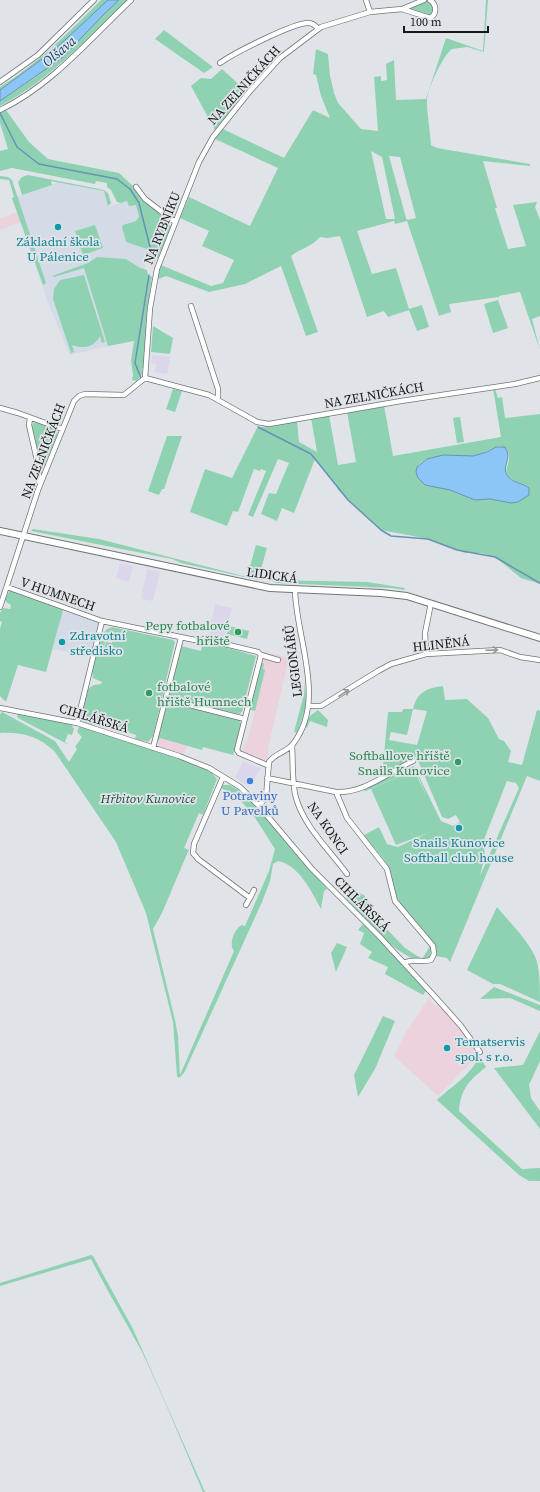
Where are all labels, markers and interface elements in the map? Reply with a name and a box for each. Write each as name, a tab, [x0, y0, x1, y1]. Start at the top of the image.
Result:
scale bar	[404, 8, 488, 34]
text: 100 m	[410, 14, 442, 30]
water label: Olšava	[38, 30, 81, 71]
street label: NA ZELNIČKÁCH	[204, 42, 284, 128]
street label: NA RYBNÍKU	[140, 189, 184, 267]
marker: Základní škola U Pálenice	[53, 222, 63, 232]
place label: Základní škola U Pálenice	[16, 233, 100, 265]
street label: NA ZELNIČKÁCH	[323, 378, 425, 412]
street label: NA ZELNIČKÁCH	[17, 401, 69, 501]
street label: LIDICKÁ	[245, 563, 299, 587]
street label: V HUMNECH	[18, 573, 98, 615]
place label: Pepy fotbalové hřiště	[145, 617, 230, 649]
street label: LEGIONÁŘŮ	[280, 623, 306, 698]
place label: Zdravotní středisko	[70, 627, 126, 659]
marker: Pepy fotbalové hřiště	[233, 627, 243, 637]
street label: HLINĚNÁ	[412, 633, 471, 655]
marker: Zdravotní středisko	[57, 637, 67, 647]
one-way arrow	[485, 646, 498, 654]
place label: fotbalové hřiště Humnech	[157, 678, 252, 710]
marker: fotbalové hřiště Humnech	[144, 688, 154, 698]
one-way arrow	[338, 688, 350, 696]
street label: CIHLÁŘSKÁ	[57, 699, 131, 737]
place label: Softballove hřiště Snails Kunovice	[349, 747, 450, 779]
marker: Softballove hřiště Snails Kunovice	[453, 757, 463, 767]
marker: Potraviny U Pavelků	[245, 776, 255, 786]
place label: Potraviny U Pavelků	[221, 787, 279, 819]
park label: Hřbitov Kunovice	[100, 790, 196, 807]
street label: NA KONCI	[304, 798, 352, 858]
marker: Snails Kunovice Softball club house	[454, 823, 464, 833]
place label: Snails Kunovice Softball club house	[404, 834, 514, 866]
street label: CIHLÁŘSKÁ	[331, 873, 394, 936]
place label: Tematservis spol. s r.o.	[455, 1033, 525, 1065]
marker: Tematservis spol. s r.o.	[442, 1043, 452, 1053]

